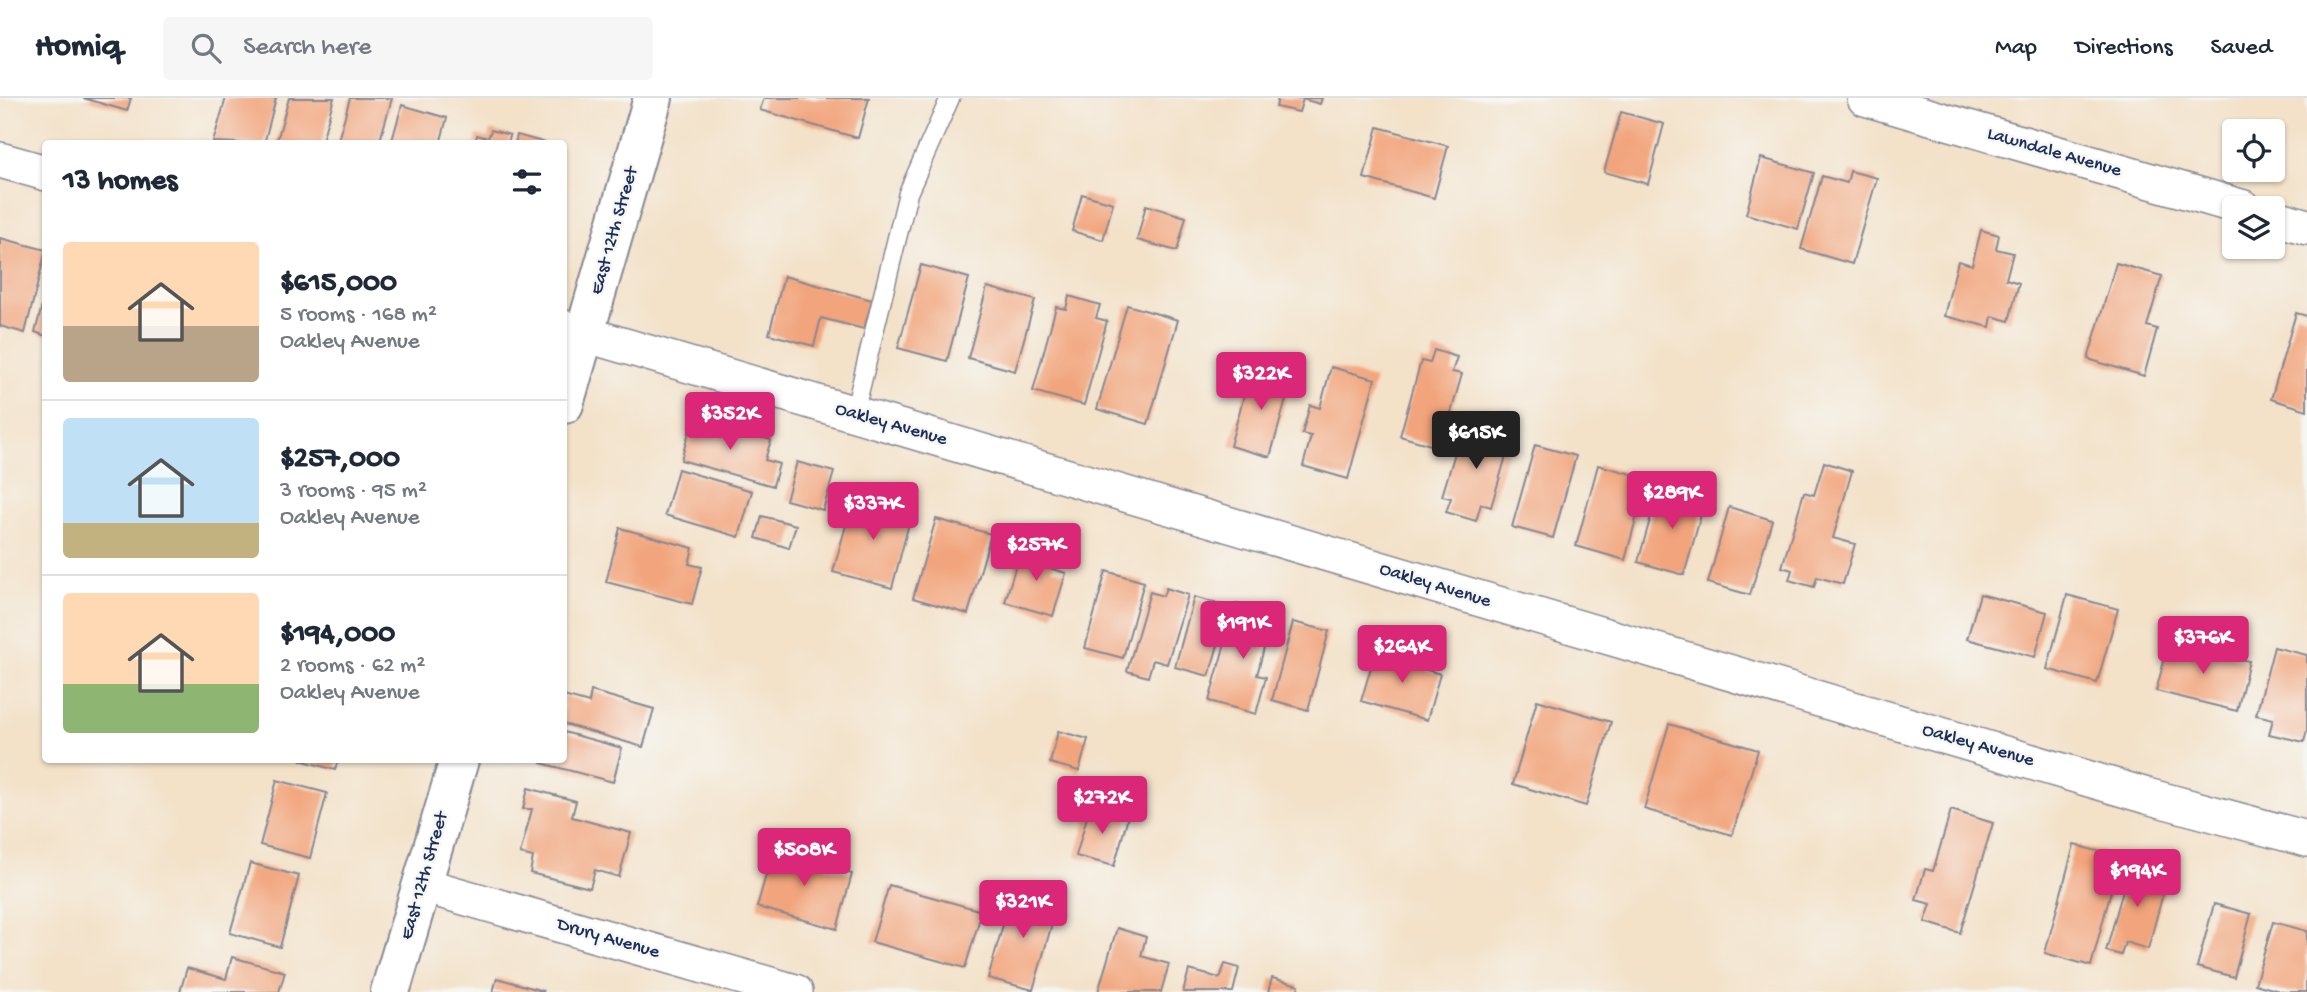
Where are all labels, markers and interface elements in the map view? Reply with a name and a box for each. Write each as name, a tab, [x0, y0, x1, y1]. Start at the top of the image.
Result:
search box	[163, 17, 653, 80]
text: Homiq	[35, 29, 121, 67]
icon: search	[187, 29, 225, 67]
text: Search here	[243, 33, 371, 64]
text: Map	[1995, 34, 2037, 63]
text: Directions	[2075, 34, 2173, 63]
text: Saved	[2211, 34, 2272, 63]
map controls	[2222, 119, 2285, 259]
button: locate	[2222, 119, 2285, 182]
street label: Lawndale Avenue	[1984, 123, 2124, 183]
street label: East 12th Street	[586, 162, 645, 297]
icon: filters	[508, 163, 546, 201]
text: 13 homes	[63, 165, 177, 200]
button: layers	[2222, 196, 2285, 259]
text: $615,000	[280, 267, 397, 302]
icon: home	[119, 270, 203, 354]
text: 5 rooms · 168 m²	[280, 302, 437, 329]
text: Oakley Avenue	[280, 329, 420, 356]
pin: $322K	[1212, 352, 1310, 412]
text: $322K	[1232, 361, 1290, 388]
pin: $352K	[681, 392, 779, 452]
street label: Oakley Avenue	[832, 398, 950, 452]
text: $352K	[701, 401, 759, 428]
pin: $615K	[1427, 412, 1525, 471]
text: $615K	[1448, 420, 1504, 447]
text: $257,000	[280, 443, 400, 478]
icon: home	[119, 446, 203, 530]
pin: $289K	[1623, 472, 1721, 531]
text: 3 rooms · 95 m²	[280, 478, 427, 505]
text: $289K	[1643, 480, 1701, 507]
pin: $337K	[824, 482, 922, 542]
text: $337K	[844, 491, 902, 518]
text: Oakley Avenue	[280, 505, 420, 532]
pin: $257K	[987, 524, 1085, 583]
text: $257K	[1007, 532, 1065, 559]
street label: Oakley Avenue	[1376, 558, 1494, 614]
pin: $191K	[1194, 602, 1292, 661]
text: $191K	[1216, 610, 1270, 637]
pin: $376K	[2154, 616, 2252, 676]
text: $194,000	[280, 618, 395, 653]
icon: home	[119, 621, 203, 705]
text: $376K	[2174, 625, 2232, 652]
pin: $264K	[1353, 626, 1451, 685]
text: $264K	[1374, 634, 1430, 661]
text: 2 rooms · 62 m²	[280, 653, 425, 680]
text: Oakley Avenue	[280, 680, 420, 707]
street label: Oakley Avenue	[1919, 719, 2037, 773]
pin: $272K	[1053, 776, 1151, 836]
text: $272K	[1073, 785, 1131, 812]
street label: East 12th Street	[396, 807, 455, 942]
pin: $508K	[755, 828, 853, 888]
text: $508K	[774, 837, 834, 864]
pin: $194K	[2088, 850, 2186, 909]
text: $194K	[2110, 858, 2164, 885]
pin: $321K	[974, 880, 1072, 940]
text: $321K	[995, 889, 1051, 916]
street label: Drury Avenue	[552, 913, 662, 965]

